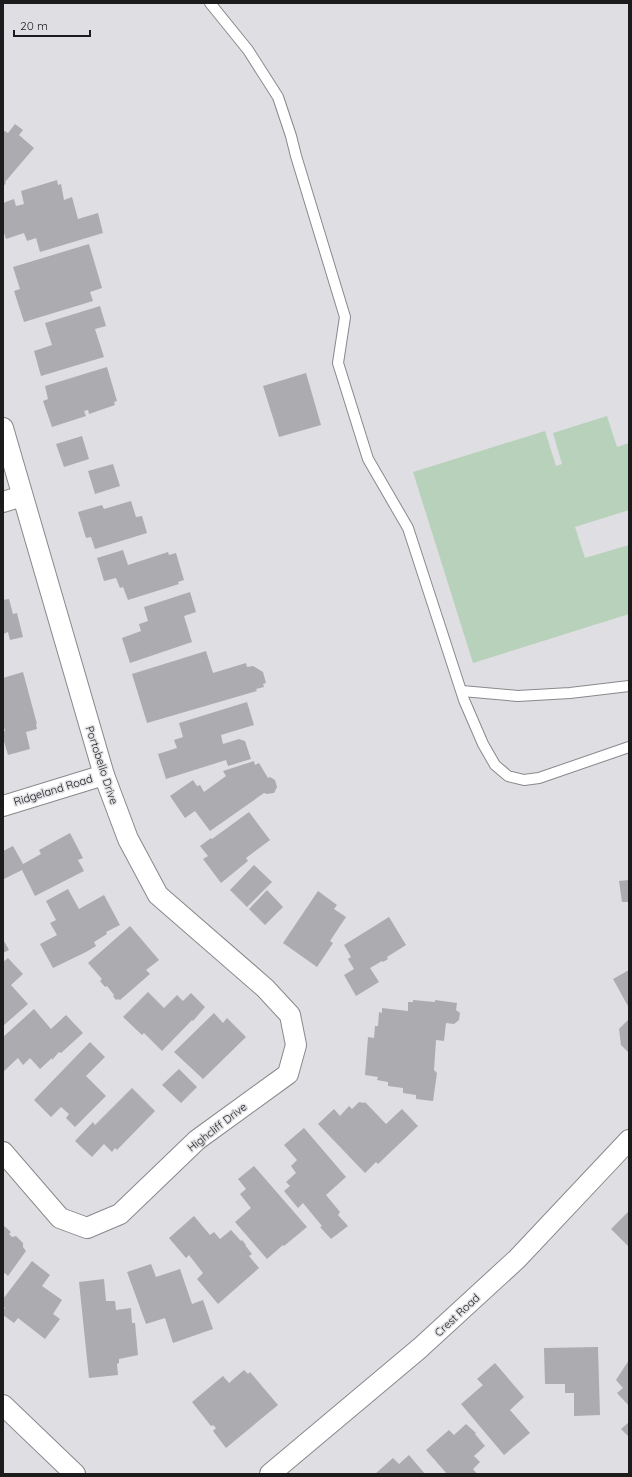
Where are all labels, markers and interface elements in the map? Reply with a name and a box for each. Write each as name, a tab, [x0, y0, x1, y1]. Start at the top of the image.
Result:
scale bar	[14, 12, 90, 38]
text: 20 m	[20, 18, 48, 33]
street label: Portobello Drive	[83, 724, 121, 806]
street label: Ridgeland Road	[12, 771, 94, 809]
street label: Highcliff Drive	[185, 1100, 249, 1154]
street label: Crest Road	[432, 1291, 482, 1339]

